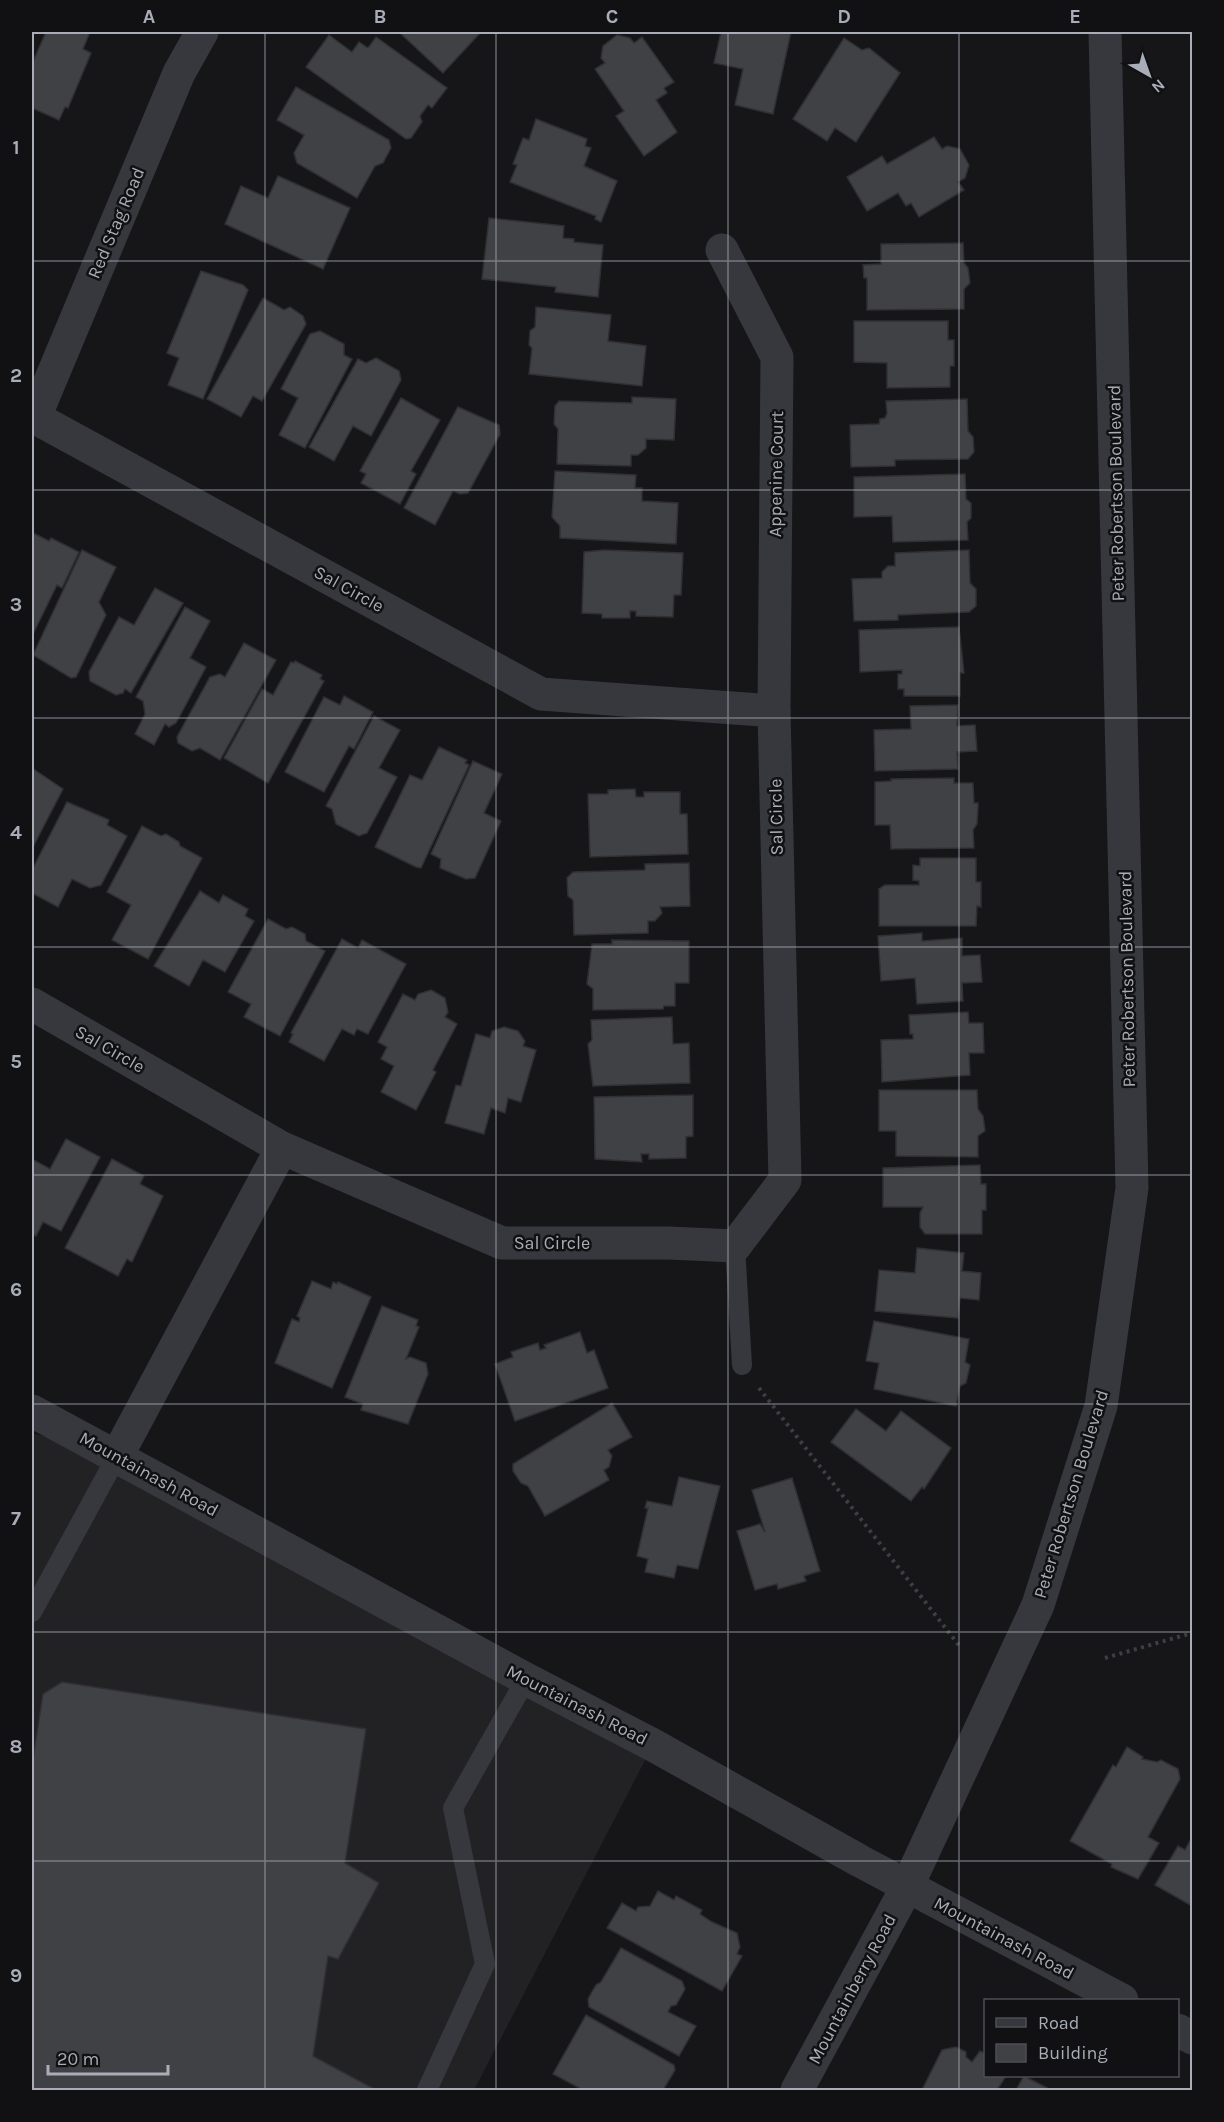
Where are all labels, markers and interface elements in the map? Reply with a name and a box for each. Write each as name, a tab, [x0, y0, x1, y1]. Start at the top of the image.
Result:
text: A	[143, 5, 156, 28]
text: B	[374, 5, 386, 28]
text: C	[606, 5, 618, 28]
text: D	[837, 5, 851, 28]
text: E	[1069, 5, 1081, 28]
north arrow	[1119, 45, 1179, 105]
text: N	[1148, 75, 1169, 97]
text: 1	[12, 136, 20, 159]
street label: Red Stag Road	[83, 164, 149, 282]
text: 2	[10, 364, 22, 387]
street label: Peter Robertson Boulevard	[1103, 384, 1129, 602]
street label: Appenine Court	[764, 410, 788, 537]
street label: Sal Circle	[310, 561, 388, 617]
text: 3	[10, 593, 22, 616]
street label: Sal Circle	[764, 779, 788, 855]
text: 4	[10, 821, 22, 844]
street label: Peter Robertson Boulevard	[1114, 870, 1140, 1088]
street label: Sal Circle	[71, 1020, 149, 1078]
text: 5	[10, 1050, 22, 1073]
street label: Sal Circle	[514, 1232, 590, 1254]
text: 6	[10, 1278, 22, 1301]
street label: Peter Robertson Boulevard	[1029, 1387, 1113, 1601]
street label: Mountainash Road	[76, 1427, 222, 1521]
text: 7	[11, 1507, 21, 1530]
street label: Mountainash Road	[503, 1660, 651, 1750]
text: 8	[10, 1735, 22, 1758]
street label: Mountainash Road	[930, 1892, 1078, 1984]
street label: Mountainberry Road	[803, 1910, 901, 2068]
text: 9	[10, 1964, 22, 1987]
legend	[984, 1999, 1179, 2077]
text: Road	[1038, 2012, 1079, 2034]
scale bar	[48, 2038, 168, 2076]
text: Building	[1038, 2042, 1108, 2064]
text: 20 m	[57, 2048, 99, 2070]

